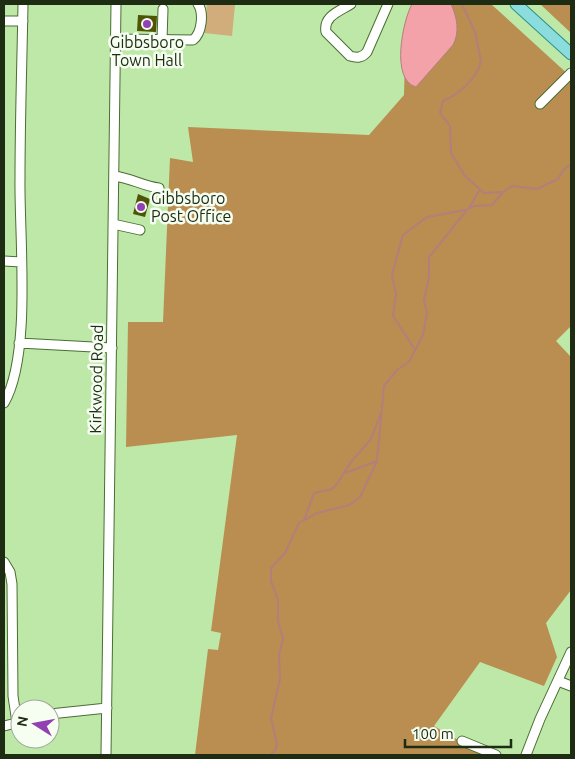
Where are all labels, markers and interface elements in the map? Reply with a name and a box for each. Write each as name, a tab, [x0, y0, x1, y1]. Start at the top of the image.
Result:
marker: Gibbsboro Town Hall	[141, 18, 153, 30]
place label: Gibbsboro Town Hall	[110, 33, 184, 69]
place label: Gibbsboro Post Office	[151, 189, 231, 225]
marker: Gibbsboro Post Office	[135, 201, 147, 213]
street label: Kirkwood Road	[86, 324, 106, 434]
north arrow	[10, 699, 60, 749]
text: N	[13, 715, 31, 728]
scale bar	[405, 716, 511, 748]
text: 100 m	[412, 725, 454, 742]

